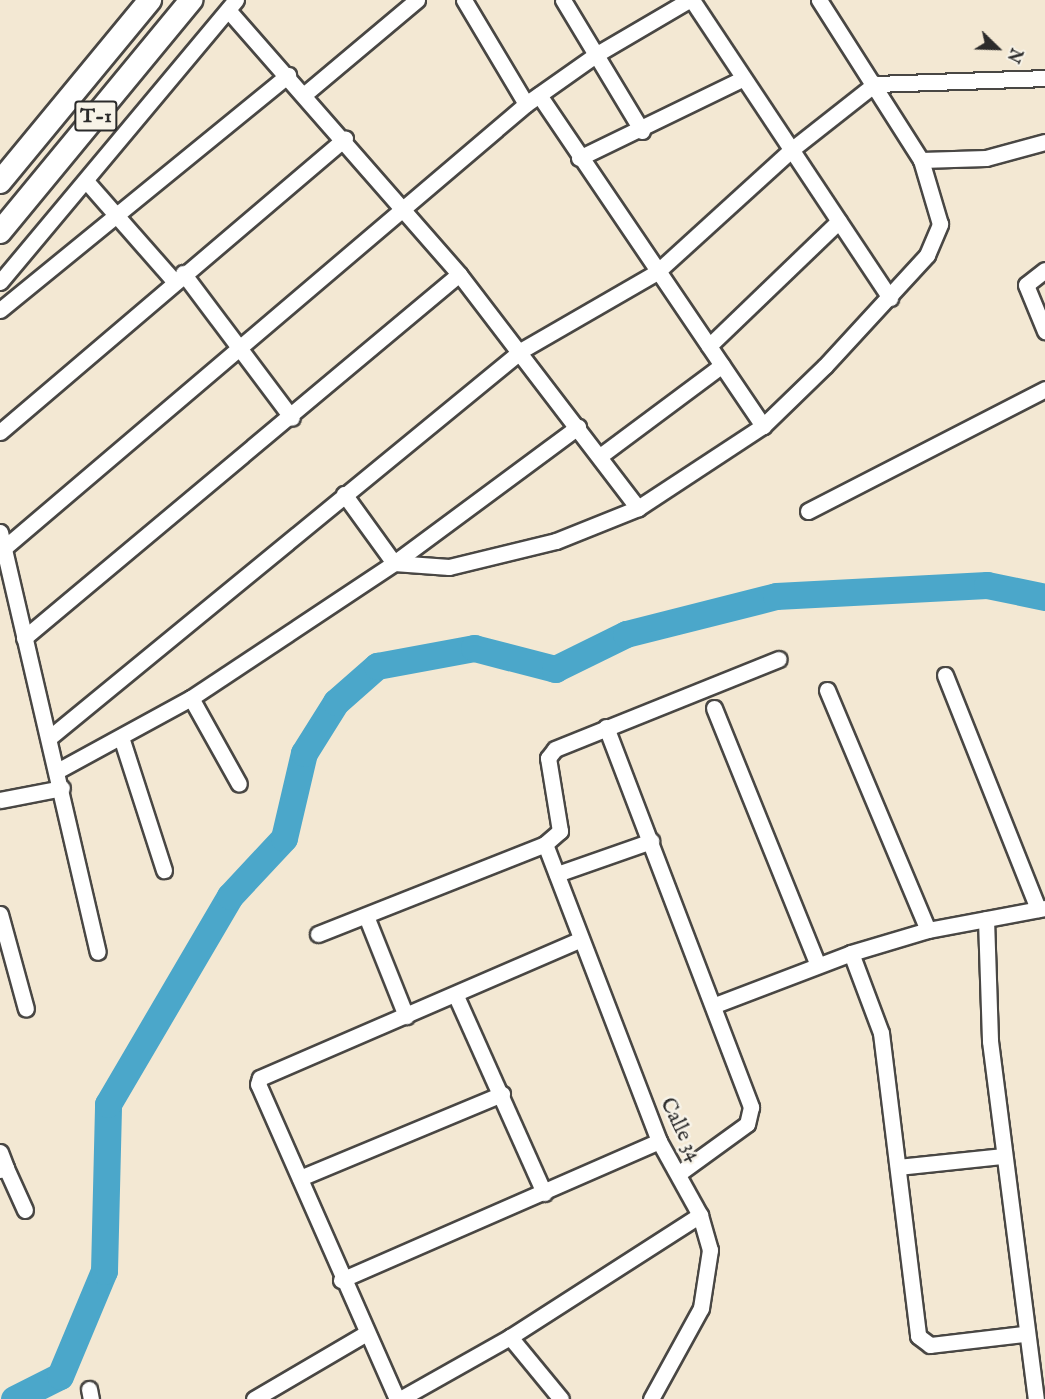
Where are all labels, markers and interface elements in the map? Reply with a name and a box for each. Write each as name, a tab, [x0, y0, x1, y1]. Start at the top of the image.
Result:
north arrow	[967, 18, 1027, 78]
text: N	[1002, 45, 1025, 65]
road number: T-1	[74, 99, 118, 133]
street label: Calle 34	[654, 1094, 706, 1166]

